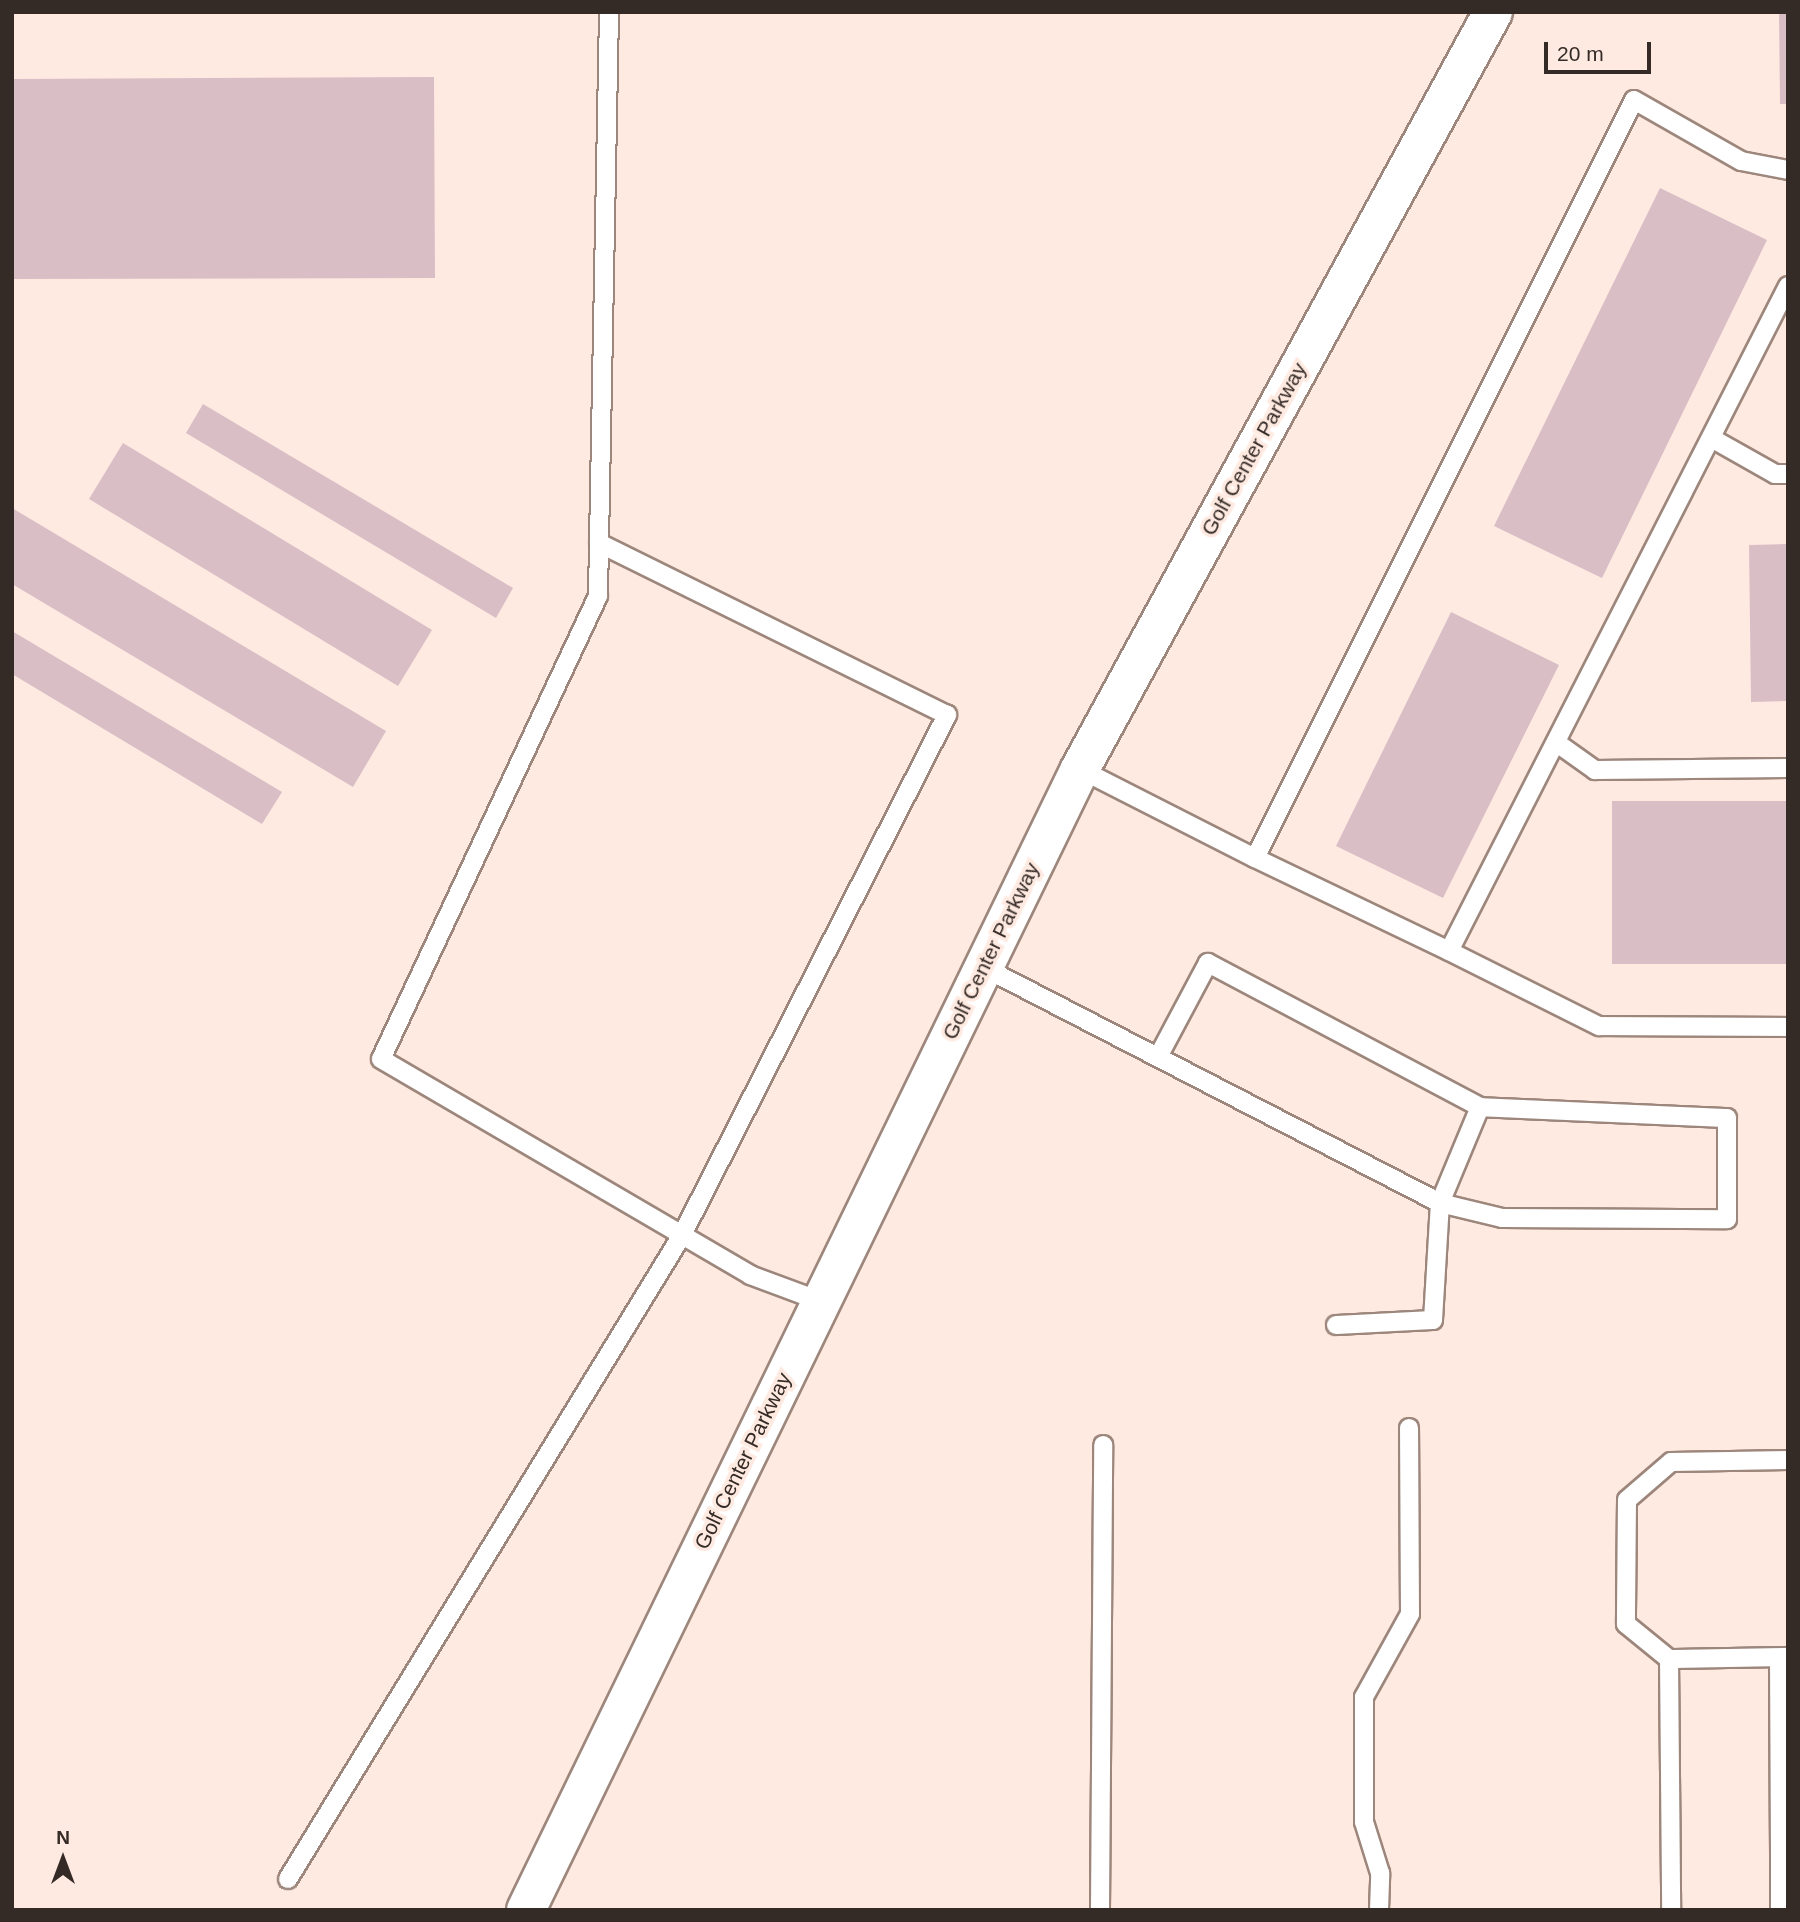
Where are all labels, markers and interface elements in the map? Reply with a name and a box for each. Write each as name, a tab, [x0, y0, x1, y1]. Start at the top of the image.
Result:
scale bar	[1548, 28, 1655, 72]
text: 20 m	[1557, 42, 1604, 65]
street label: Golf Center Parkway	[1196, 358, 1312, 540]
street label: Golf Center Parkway	[937, 858, 1045, 1044]
street label: Golf Center Parkway	[689, 1368, 797, 1554]
north arrow	[28, 1824, 98, 1894]
text: N	[56, 1827, 70, 1848]

